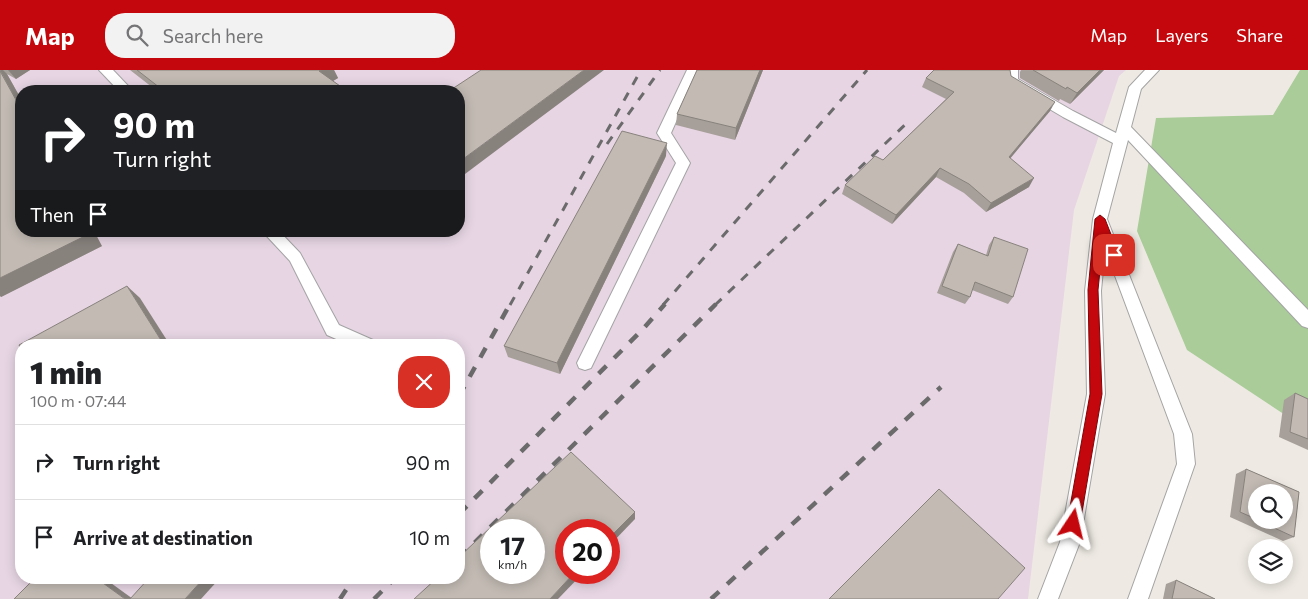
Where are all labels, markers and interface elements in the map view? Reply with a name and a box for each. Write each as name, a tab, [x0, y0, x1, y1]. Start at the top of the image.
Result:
search box	[105, 13, 455, 58]
text: Map	[25, 21, 75, 50]
icon: search	[123, 21, 151, 49]
text: Search here	[163, 24, 263, 47]
text: Map	[1090, 24, 1127, 46]
text: Layers	[1155, 24, 1208, 46]
text: Share	[1236, 24, 1283, 46]
text: 90 m	[113, 102, 195, 145]
icon: right	[30, 105, 95, 170]
text: Turn right	[113, 145, 211, 172]
icon: arrive	[84, 200, 112, 228]
text: Then	[30, 203, 74, 226]
pin	[1093, 234, 1135, 276]
icon: arrive	[1100, 241, 1128, 269]
text: 1 min	[30, 353, 102, 390]
button: close	[398, 356, 450, 408]
text: 100 m · 07:44	[30, 391, 126, 410]
icon: right	[30, 448, 58, 476]
text: Turn right	[73, 451, 160, 474]
text: 90 m	[406, 451, 450, 474]
map controls	[1248, 484, 1293, 584]
button: search	[1248, 484, 1293, 529]
position arrow	[1046, 497, 1098, 549]
speed limit sign: 20	[555, 519, 620, 584]
icon: arrive	[30, 523, 58, 551]
text: Arrive at destination	[73, 526, 253, 549]
text: 10 m	[409, 526, 450, 549]
text: 17	[500, 530, 525, 560]
button: layers	[1248, 539, 1293, 584]
text: km/h	[498, 557, 527, 571]

